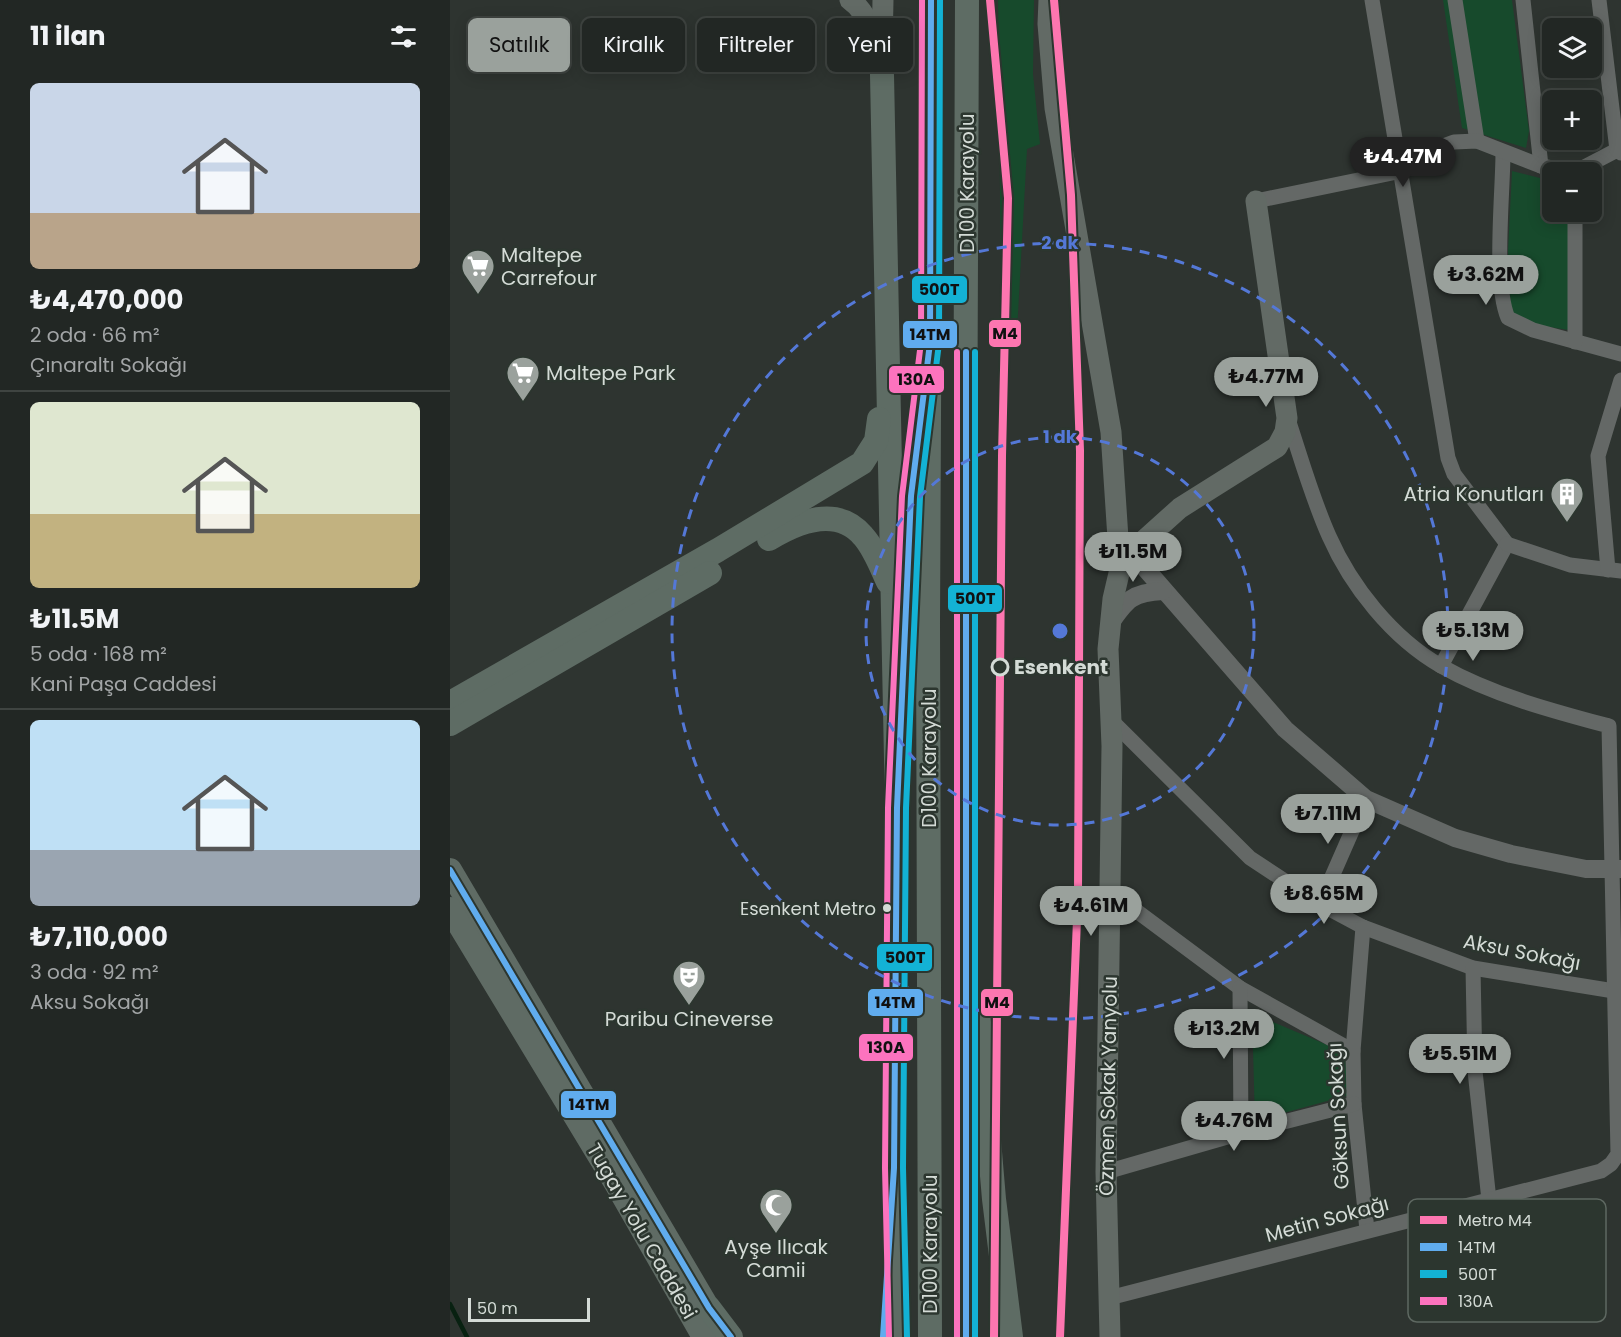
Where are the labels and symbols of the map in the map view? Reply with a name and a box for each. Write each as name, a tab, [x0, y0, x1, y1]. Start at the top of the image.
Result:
street label: D100 Karayolu	[953, 113, 981, 253]
pin: ₺4.47M	[1354, 137, 1452, 188]
text: 2 dk	[1041, 230, 1080, 255]
place label: Maltepe Carrefour	[501, 241, 597, 292]
supermarket icon: Maltepe Carrefour	[460, 248, 496, 295]
pin: ₺3.62M	[1437, 255, 1535, 306]
line badge: 500T	[911, 275, 968, 304]
text: 500T	[919, 278, 960, 301]
line badge: M4	[988, 319, 1022, 348]
line badge: 14TM	[902, 320, 958, 349]
text: M4	[992, 322, 1018, 345]
text: 14TM	[910, 323, 951, 346]
supermarket icon: Maltepe Park	[505, 355, 541, 402]
pin: ₺4.77M	[1217, 357, 1315, 408]
place label: Maltepe Park	[546, 359, 676, 387]
line badge: 130A	[888, 365, 945, 394]
text: 130A	[897, 368, 935, 391]
text: 1 dk	[1043, 424, 1078, 449]
building icon: Atria Konutları	[1549, 476, 1585, 523]
place label: Atria Konutları	[1404, 480, 1544, 508]
pin: ₺11.5M	[1084, 532, 1182, 583]
line badge: 500T	[947, 584, 1003, 613]
text: 500T	[955, 587, 996, 610]
pin: ₺5.13M	[1424, 611, 1522, 662]
centre of rings	[1050, 621, 1070, 641]
place label: Esenkent	[1014, 653, 1108, 681]
marker: Esenkent	[991, 658, 1009, 676]
street label: D100 Karayolu	[915, 688, 943, 828]
pin: ₺7.11M	[1279, 794, 1377, 845]
pin: ₺8.65M	[1275, 874, 1373, 925]
pin: ₺4.61M	[1042, 886, 1140, 937]
place label: Esenkent Metro	[740, 896, 876, 921]
marker: Esenkent Metro	[881, 902, 893, 914]
street label: Aksu Sokağı	[1461, 927, 1583, 977]
line badge: 500T	[876, 943, 933, 972]
text: 500T	[885, 946, 926, 969]
theatre icon: Paribu Cineverse	[671, 959, 707, 1006]
street label: Özmen Sokak Yanyolu	[1092, 976, 1124, 1196]
line badge: 14TM	[867, 988, 924, 1017]
line badge: M4	[980, 988, 1014, 1017]
text: 14TM	[875, 991, 916, 1014]
text: M4	[984, 991, 1010, 1014]
place label: Paribu Cineverse	[605, 1005, 773, 1033]
pin: ₺13.2M	[1175, 1009, 1273, 1060]
line badge: 130A	[858, 1033, 914, 1062]
pin: ₺5.51M	[1411, 1034, 1509, 1085]
text: 130A	[867, 1036, 905, 1059]
street label: Göksun Sokağı	[1320, 1042, 1356, 1190]
line badge: 14TM	[560, 1090, 617, 1119]
text: 14TM	[569, 1093, 610, 1116]
pin: ₺4.76M	[1185, 1101, 1283, 1152]
street label: Tugay Yolu Caddesi	[580, 1138, 704, 1324]
street label: D100 Karayolu	[916, 1174, 944, 1314]
mosque icon: Ayşe Ilıcak Camii	[758, 1187, 794, 1234]
street label: Metin Sokağı	[1262, 1189, 1392, 1249]
legend	[1408, 1199, 1606, 1322]
text: Metro M4	[1458, 1209, 1532, 1232]
place label: Ayşe Ilıcak Camii	[724, 1233, 829, 1284]
text: 14TM	[1458, 1236, 1496, 1259]
text: 500T	[1458, 1263, 1497, 1286]
text: 130A	[1458, 1290, 1494, 1313]
scale bar	[468, 1295, 590, 1322]

